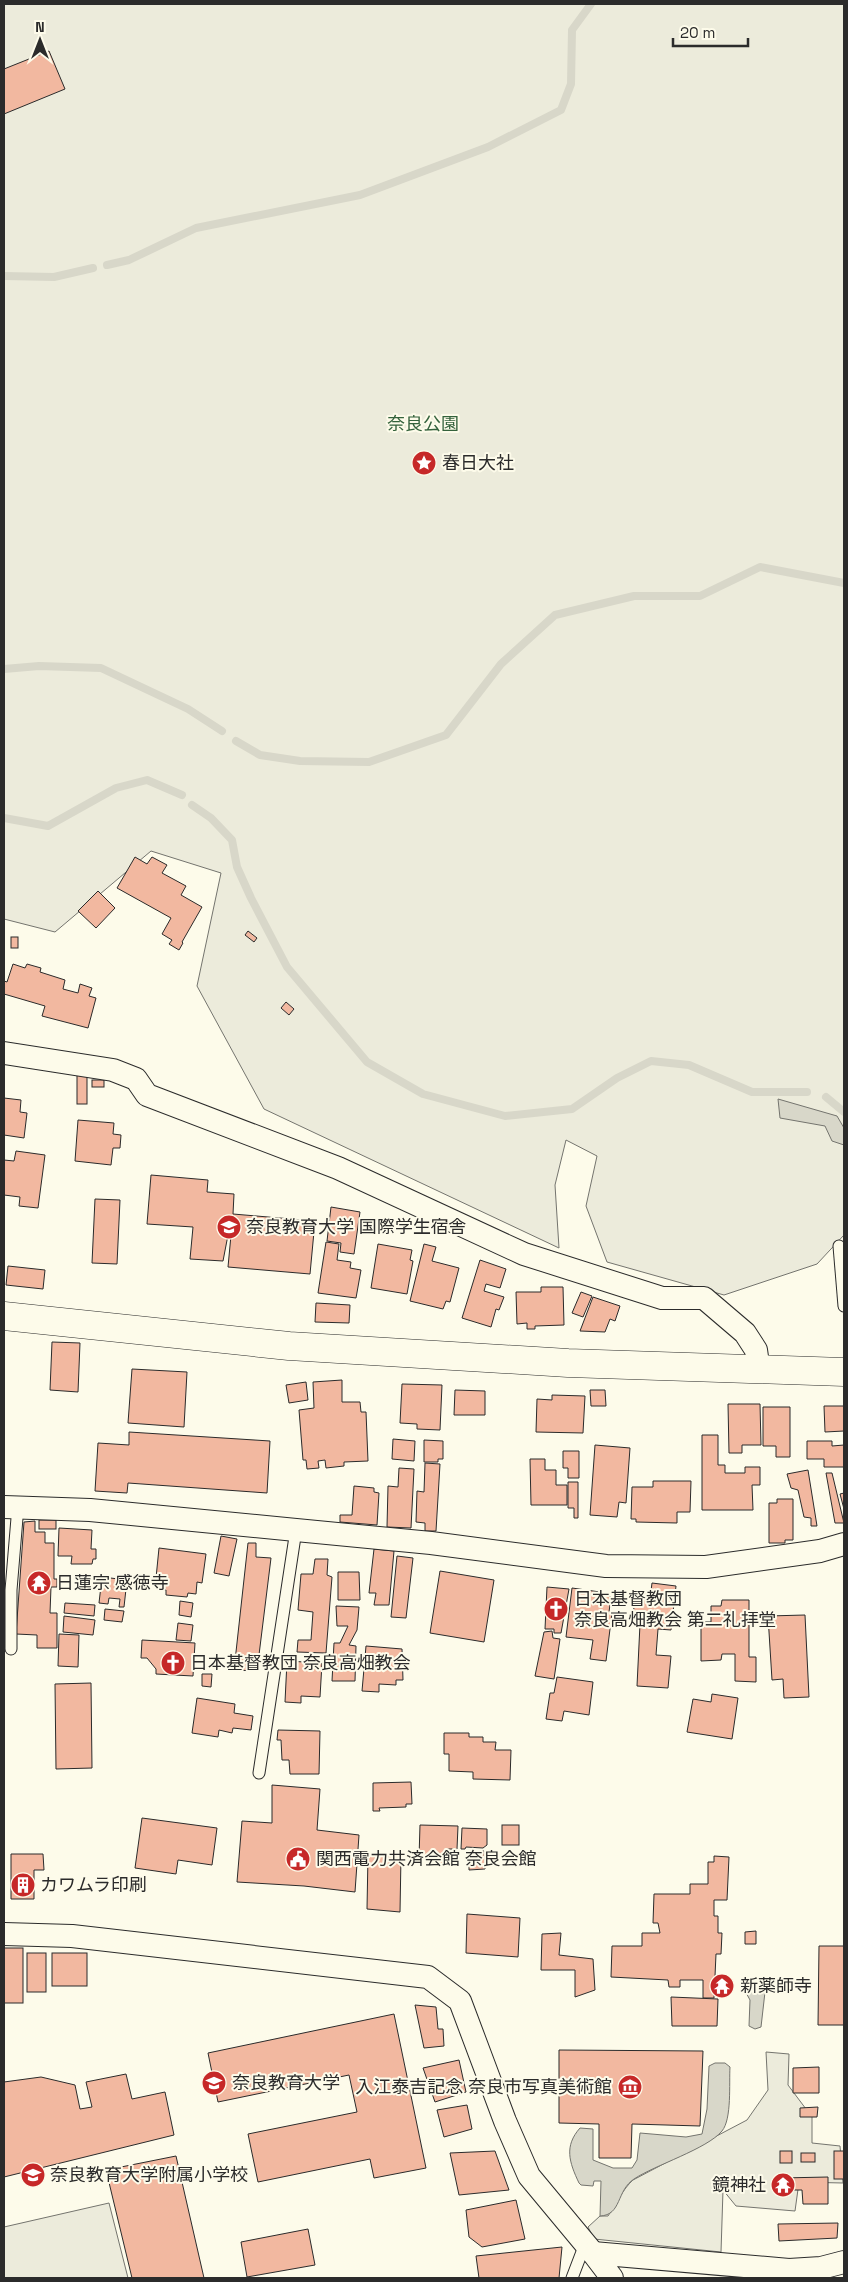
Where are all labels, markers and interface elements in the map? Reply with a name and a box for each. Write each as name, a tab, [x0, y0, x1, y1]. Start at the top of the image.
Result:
north arrow	[15, 15, 65, 65]
scale bar	[673, 15, 748, 47]
text: N	[35, 18, 45, 36]
text: 20 m	[680, 23, 715, 42]
park label: 奈良公園	[387, 412, 459, 435]
place icon: 春日大社	[411, 450, 437, 476]
place label: 春日大社	[442, 451, 514, 474]
school or university icon: 奈良教育大学 国際学生宿舎	[216, 1214, 242, 1240]
place label: 奈良教育大学 国際学生宿舎	[246, 1215, 467, 1238]
temple icon: 日蓮宗 感徳寺	[26, 1570, 52, 1596]
place label: 日蓮宗 感徳寺	[56, 1571, 169, 1594]
place label: 日本基督教団 奈良高畑教会 第二礼拝堂	[574, 1587, 777, 1631]
church icon: 日本基督教団 奈良高畑教会 第二礼拝堂	[543, 1596, 569, 1622]
church icon: 日本基督教団 奈良高畑教会	[160, 1650, 186, 1676]
place label: 日本基督教団 奈良高畑教会	[190, 1651, 411, 1674]
public building icon: 関西電力共済会館 奈良会館	[285, 1846, 311, 1872]
place label: 関西電力共済会館 奈良会館	[316, 1847, 537, 1870]
building icon: カワムラ印刷	[10, 1872, 36, 1898]
place label: カワムラ印刷	[40, 1873, 147, 1896]
temple icon: 新薬師寺	[709, 1973, 735, 1999]
place label: 新薬師寺	[740, 1974, 812, 1997]
school or university icon: 奈良教育大学	[201, 2070, 227, 2096]
place label: 奈良教育大学	[232, 2071, 340, 2094]
museum icon: 入江泰吉記念 奈良市写真美術館	[617, 2074, 643, 2100]
place label: 入江泰吉記念 奈良市写真美術館	[355, 2075, 612, 2098]
school or university icon: 奈良教育大学附属小学校	[20, 2162, 46, 2188]
place label: 奈良教育大学附属小学校	[50, 2163, 248, 2186]
temple icon: 鏡神社	[770, 2172, 796, 2198]
place label: 鏡神社	[712, 2173, 766, 2196]

